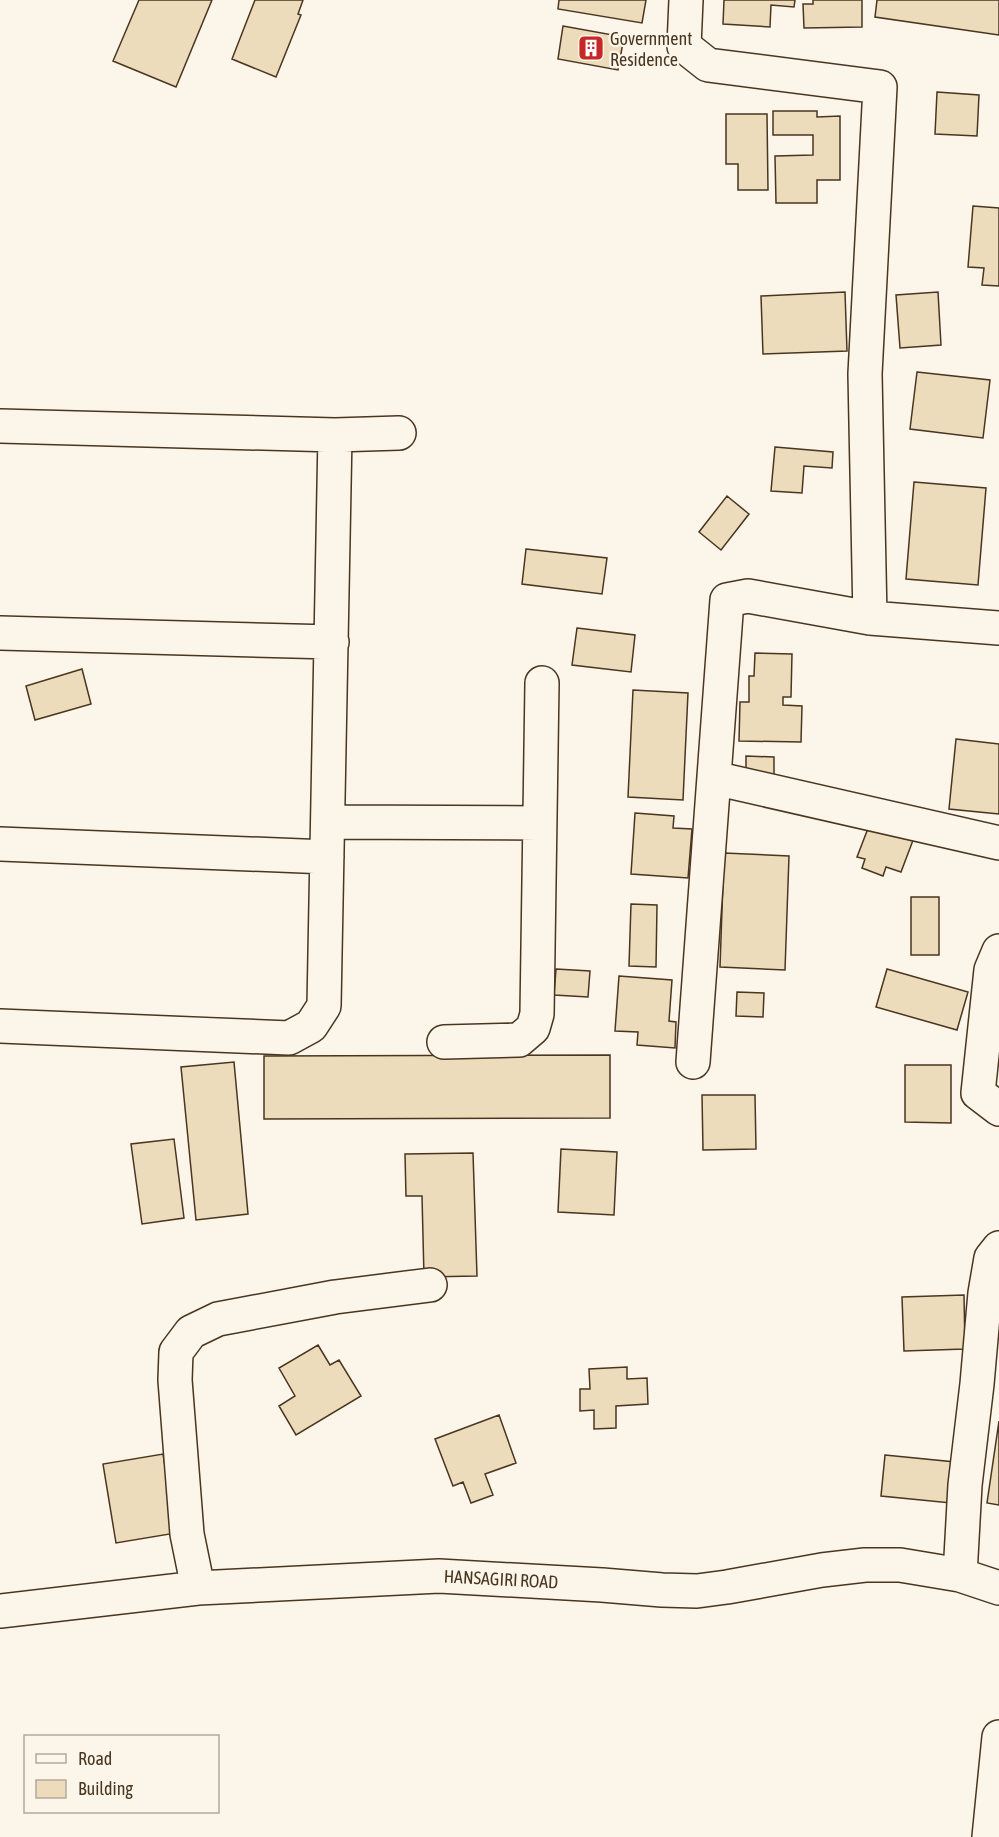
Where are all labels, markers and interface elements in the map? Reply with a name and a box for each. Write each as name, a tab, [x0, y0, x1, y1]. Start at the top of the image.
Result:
place label: Government Residence	[610, 28, 692, 70]
building icon: Government Residence	[576, 33, 606, 63]
street label: HANSAGIRI ROAD	[443, 1566, 559, 1592]
legend	[24, 1735, 219, 1813]
text: Road	[78, 1748, 112, 1769]
text: Building	[78, 1778, 133, 1799]

